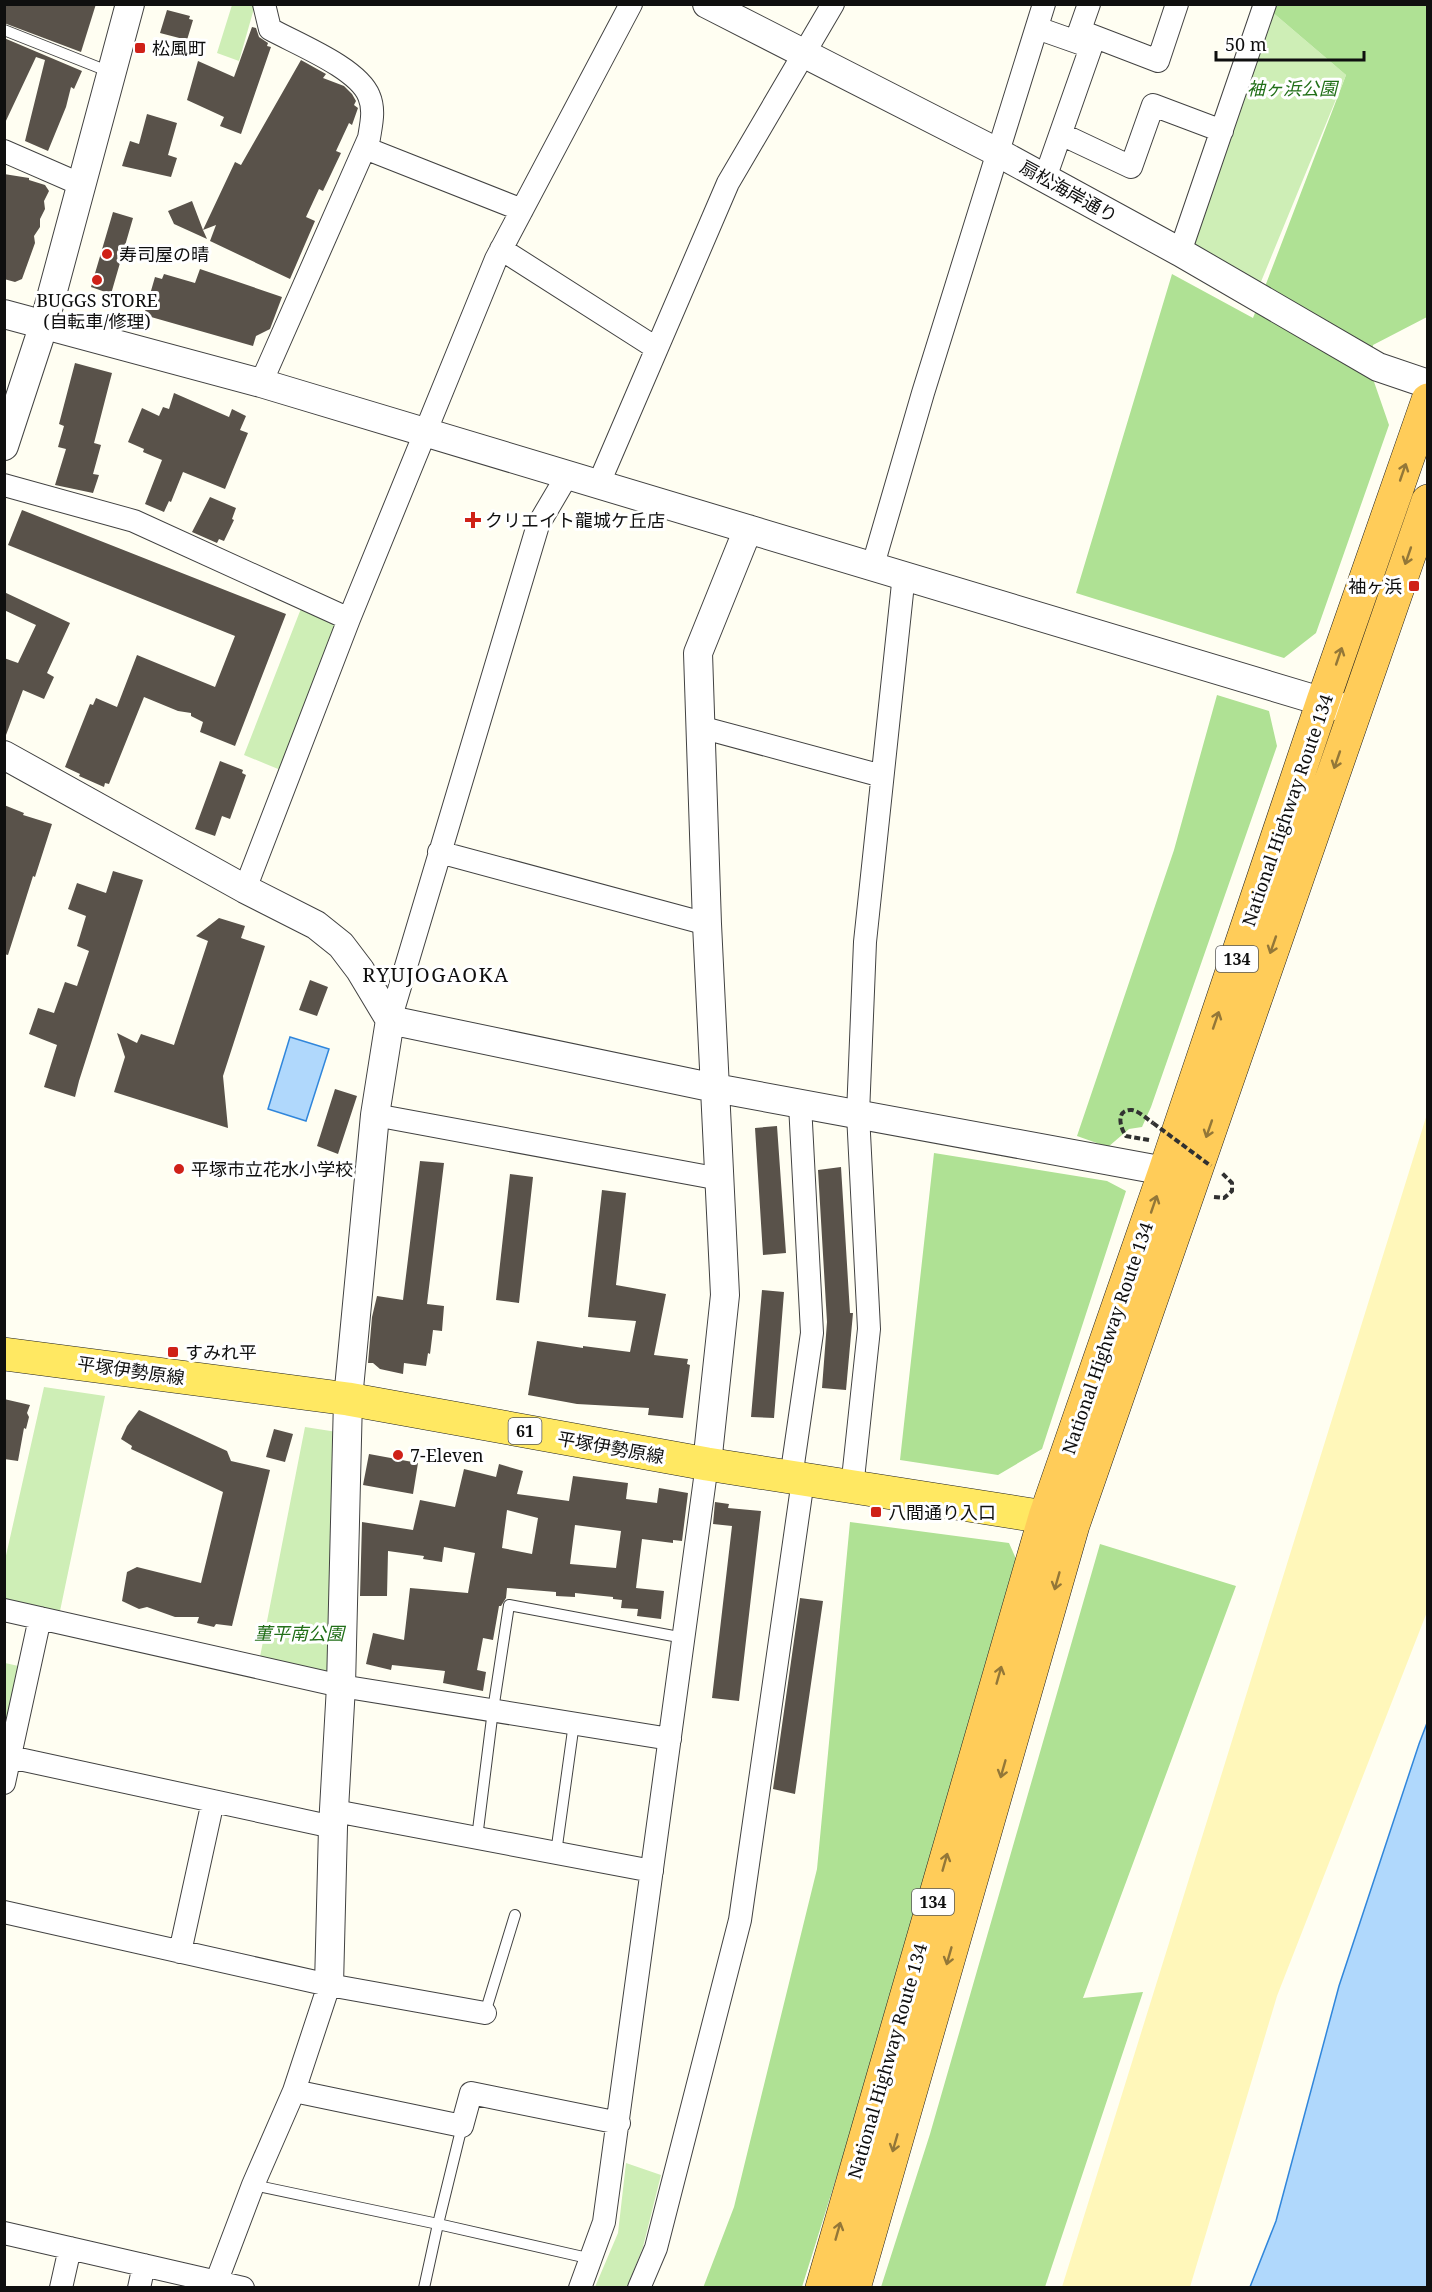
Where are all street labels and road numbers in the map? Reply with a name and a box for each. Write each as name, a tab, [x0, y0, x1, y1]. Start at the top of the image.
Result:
street label: 扇松海岸通り	[1016, 154, 1122, 228]
street label: National Highway Route 134	[1236, 691, 1338, 929]
road number: 134	[1216, 946, 1258, 972]
street label: National Highway Route 134	[1056, 1219, 1158, 1457]
street label: 平塚伊勢原線	[76, 1351, 186, 1389]
road number: 61	[508, 1418, 542, 1444]
street label: 平塚伊勢原線	[556, 1426, 666, 1468]
road number: 134	[912, 1889, 954, 1915]
street label: National Highway Route 134	[842, 1940, 932, 2182]

